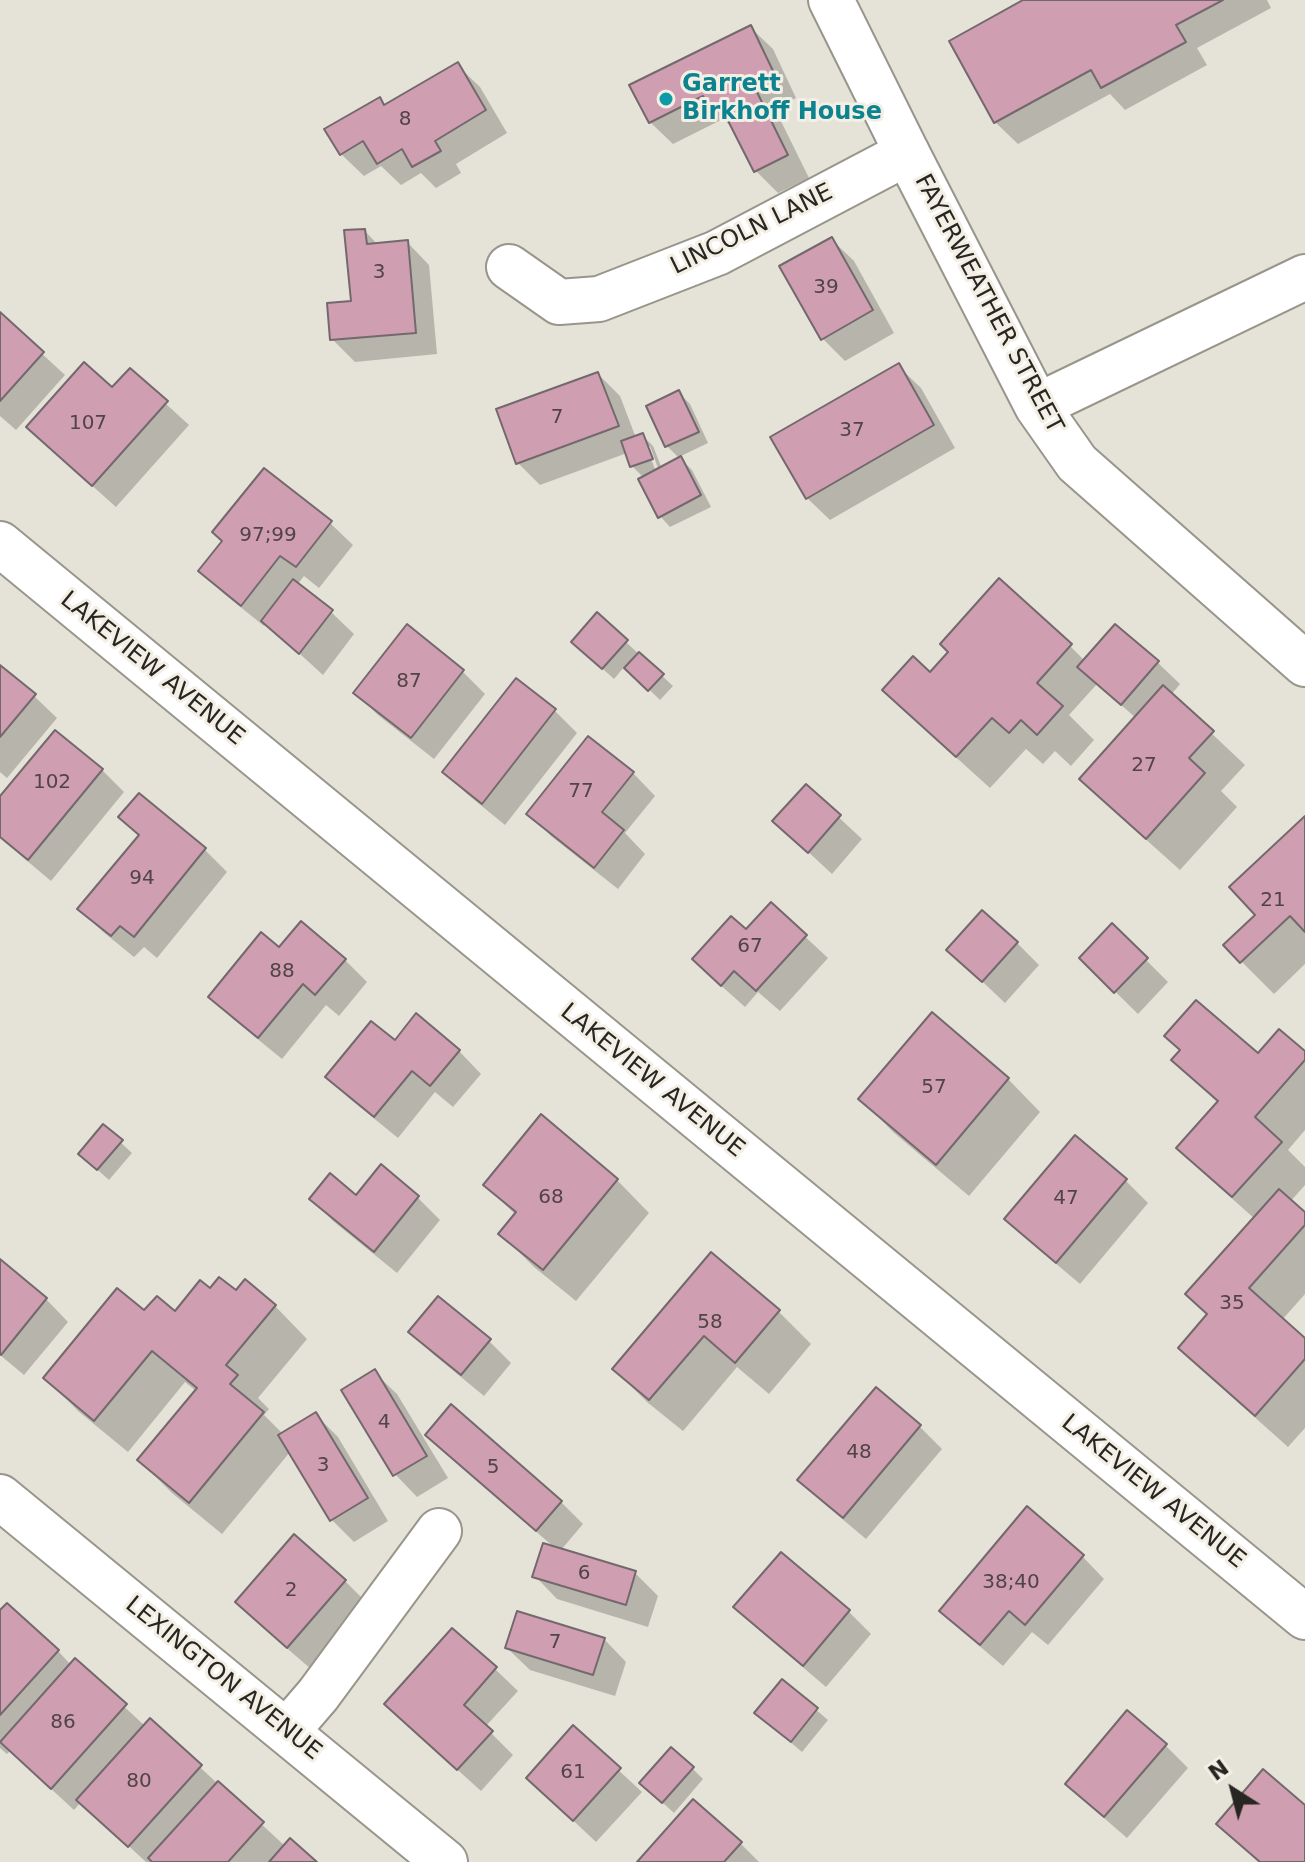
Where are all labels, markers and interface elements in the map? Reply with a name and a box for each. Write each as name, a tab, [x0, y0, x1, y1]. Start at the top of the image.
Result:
place label: Garrett Birkhoff House	[682, 71, 882, 127]
marker: Garrett Birkhoff House	[657, 90, 675, 108]
house number: 8	[399, 108, 411, 132]
street label: FAYERWEATHER STREET	[907, 170, 1069, 438]
street label: LINCOLN LANE	[666, 178, 838, 282]
house number: 3	[373, 261, 385, 285]
house number: 39	[813, 276, 839, 300]
house number: 7	[551, 406, 563, 430]
house number: 107	[69, 412, 107, 436]
house number: 37	[839, 419, 865, 443]
house number: 97;99	[239, 524, 297, 548]
street label: LAKEVIEW AVENUE	[54, 586, 250, 752]
house number: 87	[396, 670, 422, 694]
house number: 27	[1131, 754, 1157, 778]
house number: 102	[33, 771, 71, 795]
house number: 77	[568, 780, 594, 804]
house number: 94	[129, 867, 155, 891]
house number: 21	[1260, 889, 1286, 913]
house number: 67	[737, 935, 763, 959]
house number: 88	[269, 960, 295, 984]
street label: LAKEVIEW AVENUE	[554, 998, 750, 1164]
house number: 57	[921, 1076, 947, 1100]
house number: 68	[538, 1186, 564, 1210]
house number: 47	[1053, 1187, 1079, 1211]
house number: 35	[1219, 1292, 1245, 1316]
house number: 58	[697, 1311, 723, 1335]
street label: LAKEVIEW AVENUE	[1055, 1409, 1251, 1575]
house number: 4	[378, 1411, 390, 1435]
house number: 48	[846, 1441, 872, 1465]
house number: 3	[317, 1454, 329, 1478]
house number: 5	[487, 1456, 499, 1480]
house number: 6	[578, 1562, 590, 1586]
house number: 38;40	[982, 1571, 1040, 1595]
house number: 2	[285, 1579, 297, 1603]
street label: LEXINGTON AVENUE	[119, 1591, 327, 1767]
house number: 7	[549, 1631, 561, 1655]
house number: 86	[50, 1711, 76, 1735]
north arrow	[1193, 1750, 1273, 1830]
text: N	[1204, 1755, 1233, 1786]
house number: 61	[560, 1761, 586, 1785]
house number: 80	[126, 1770, 152, 1794]

